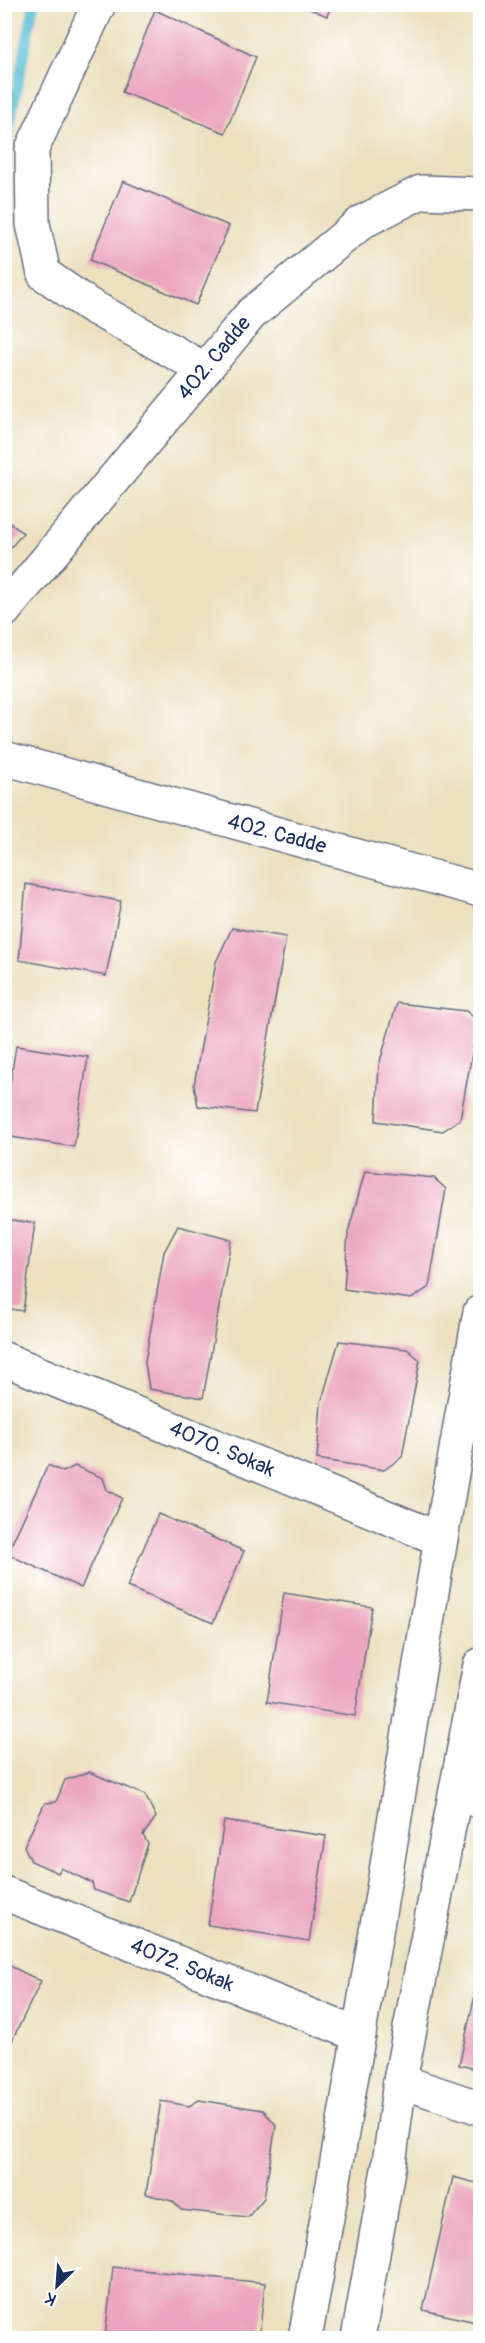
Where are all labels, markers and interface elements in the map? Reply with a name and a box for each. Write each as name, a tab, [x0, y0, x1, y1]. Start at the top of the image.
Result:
street label: 402. Cadde	[171, 310, 257, 405]
street label: 402. Cadde	[225, 808, 330, 860]
street label: 4070. Sokak	[165, 1415, 279, 1483]
street label: 4072. Sokak	[126, 1932, 238, 1998]
north arrow	[27, 2256, 87, 2316]
text: K	[42, 2287, 60, 2310]

